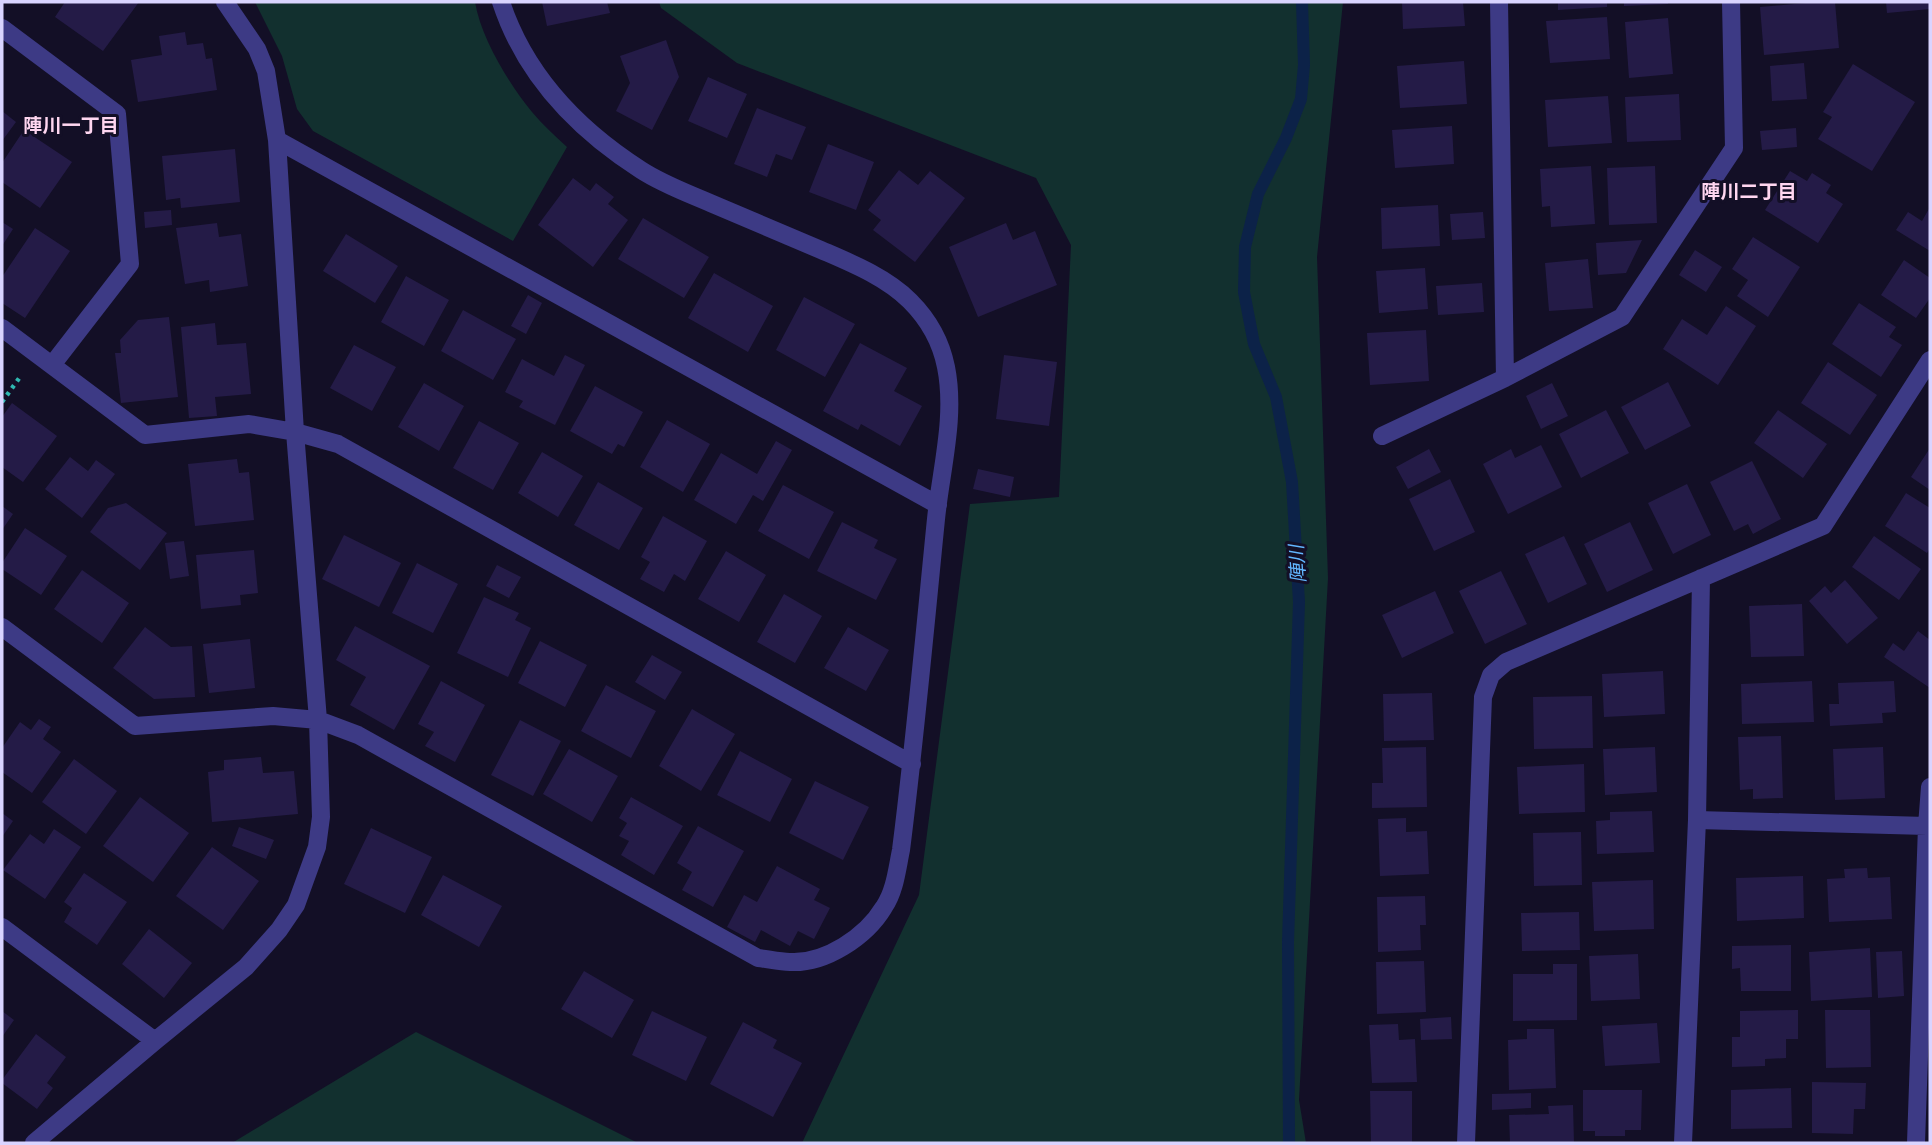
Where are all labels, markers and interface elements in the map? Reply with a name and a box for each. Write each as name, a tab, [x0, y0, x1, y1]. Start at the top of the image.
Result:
district label: 陣川一丁目	[23, 113, 119, 137]
district label: 陣川二丁目	[1701, 179, 1797, 203]
water label: 陣川	[1284, 542, 1310, 584]

